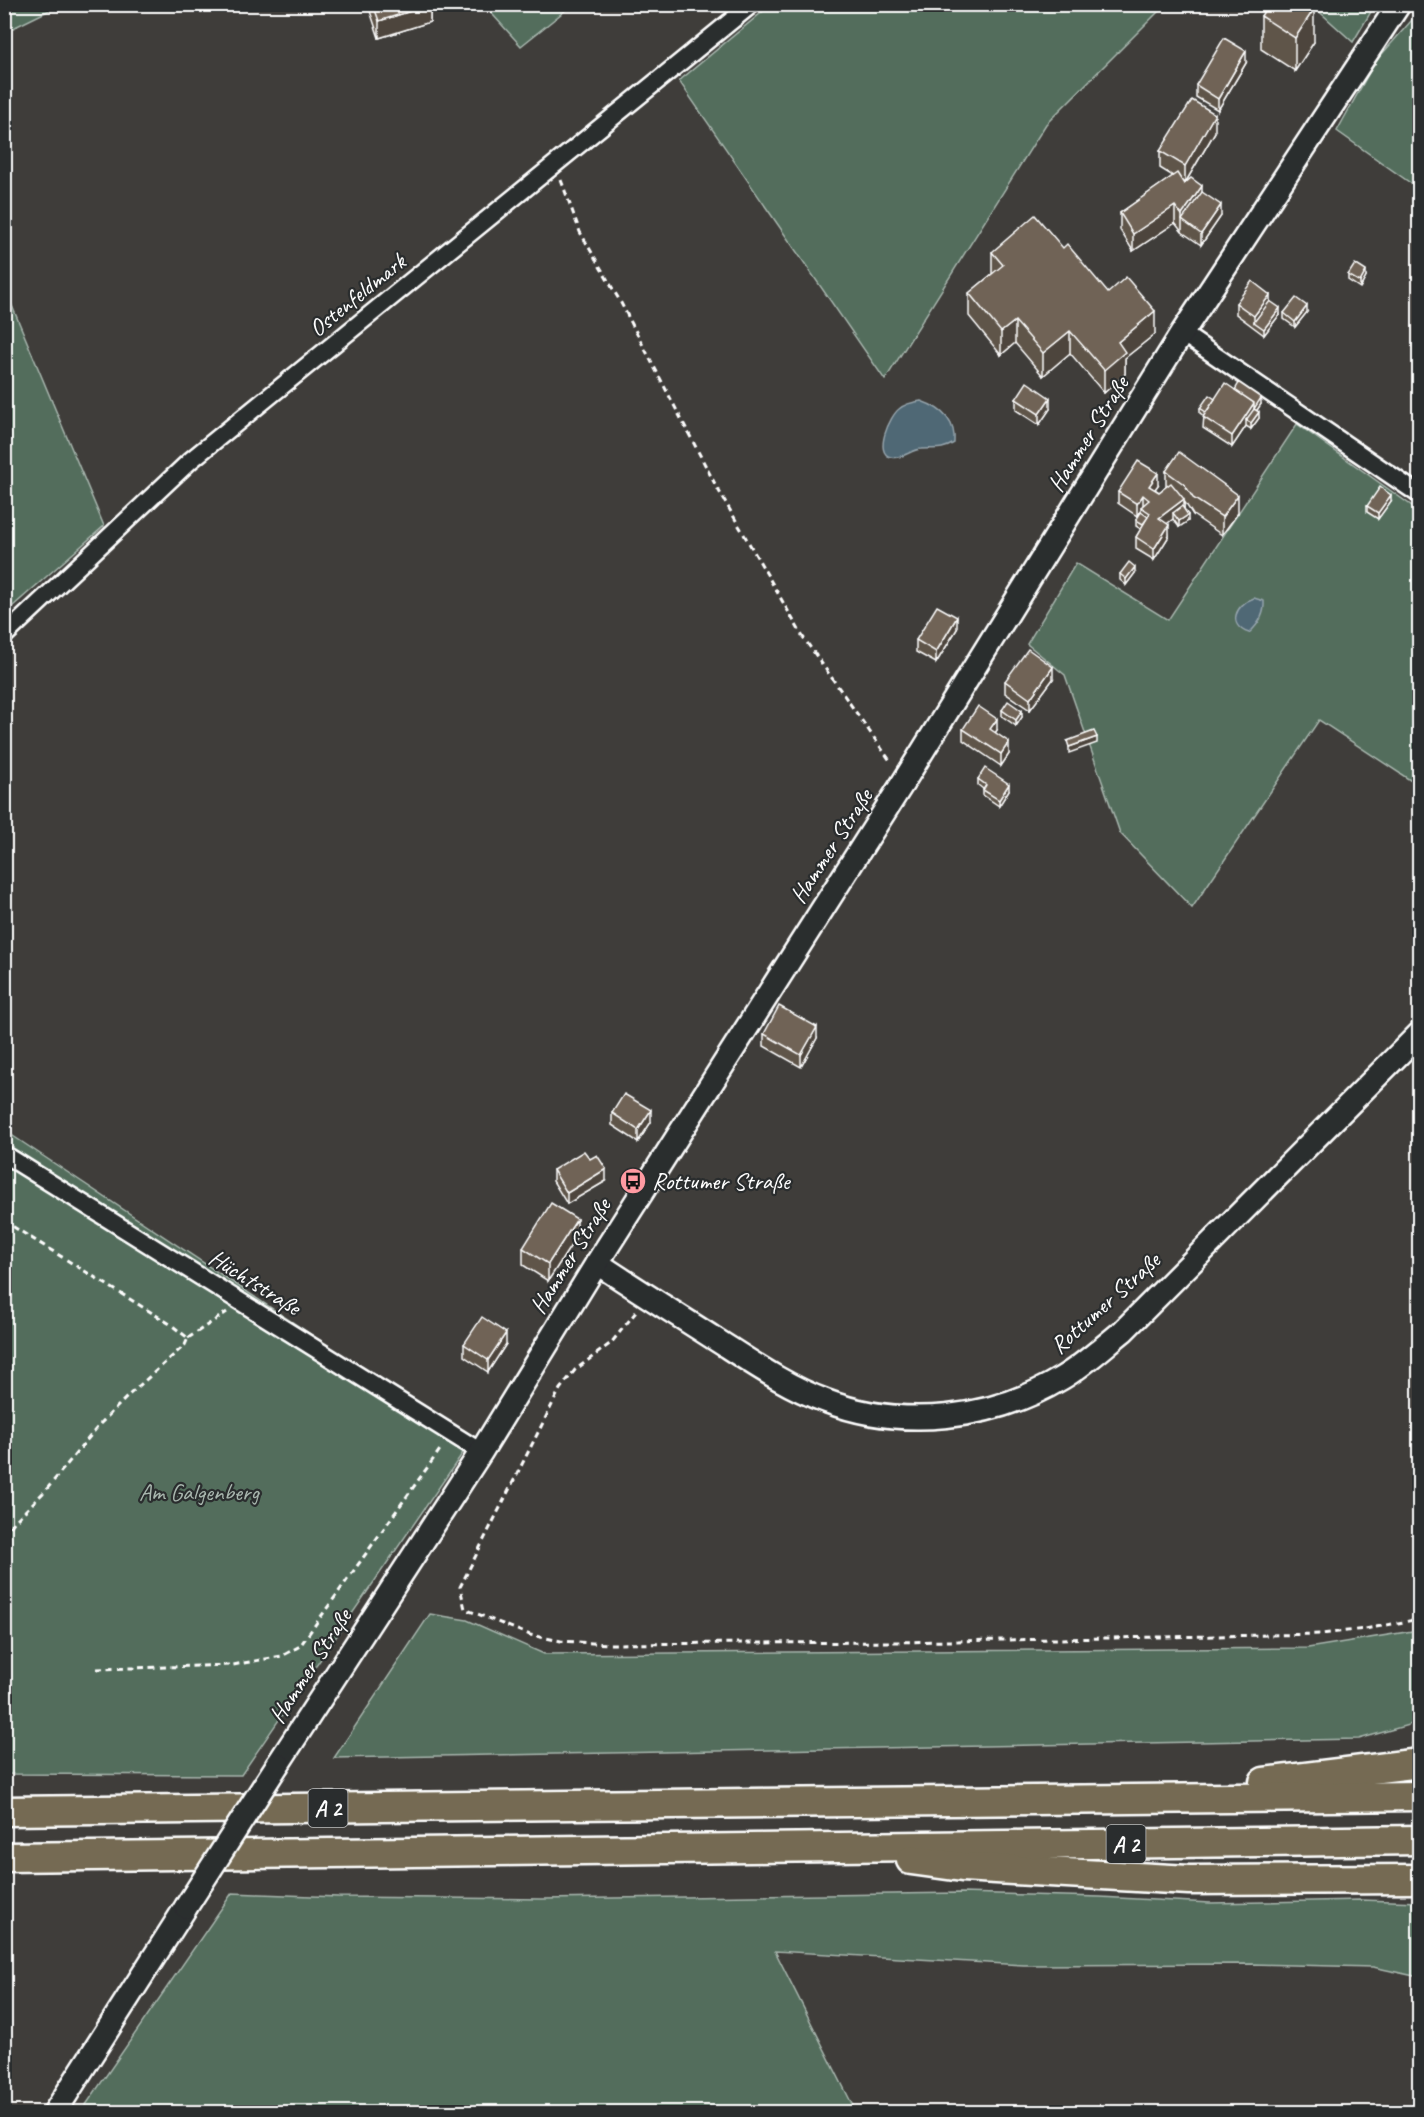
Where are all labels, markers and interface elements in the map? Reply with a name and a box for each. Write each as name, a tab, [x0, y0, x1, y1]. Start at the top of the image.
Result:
street label: Ostenfeldmark	[303, 245, 413, 343]
street label: Hammer Straße	[1041, 369, 1136, 497]
street label: Hammer Straße	[783, 781, 880, 909]
bus stop icon: Rottumer Straße	[618, 1166, 648, 1196]
place label: Rottumer Straße	[652, 1166, 792, 1196]
street label: Hammer Straße	[523, 1191, 618, 1319]
street label: Hüchtstraße	[204, 1242, 308, 1323]
street label: Rottumer Straße	[1044, 1244, 1168, 1360]
park label: Am Galgenberg	[139, 1477, 260, 1507]
street label: Hammer Straße	[262, 1601, 359, 1729]
road number: A 2	[308, 1789, 348, 1827]
road number: A 2	[1106, 1825, 1146, 1863]

